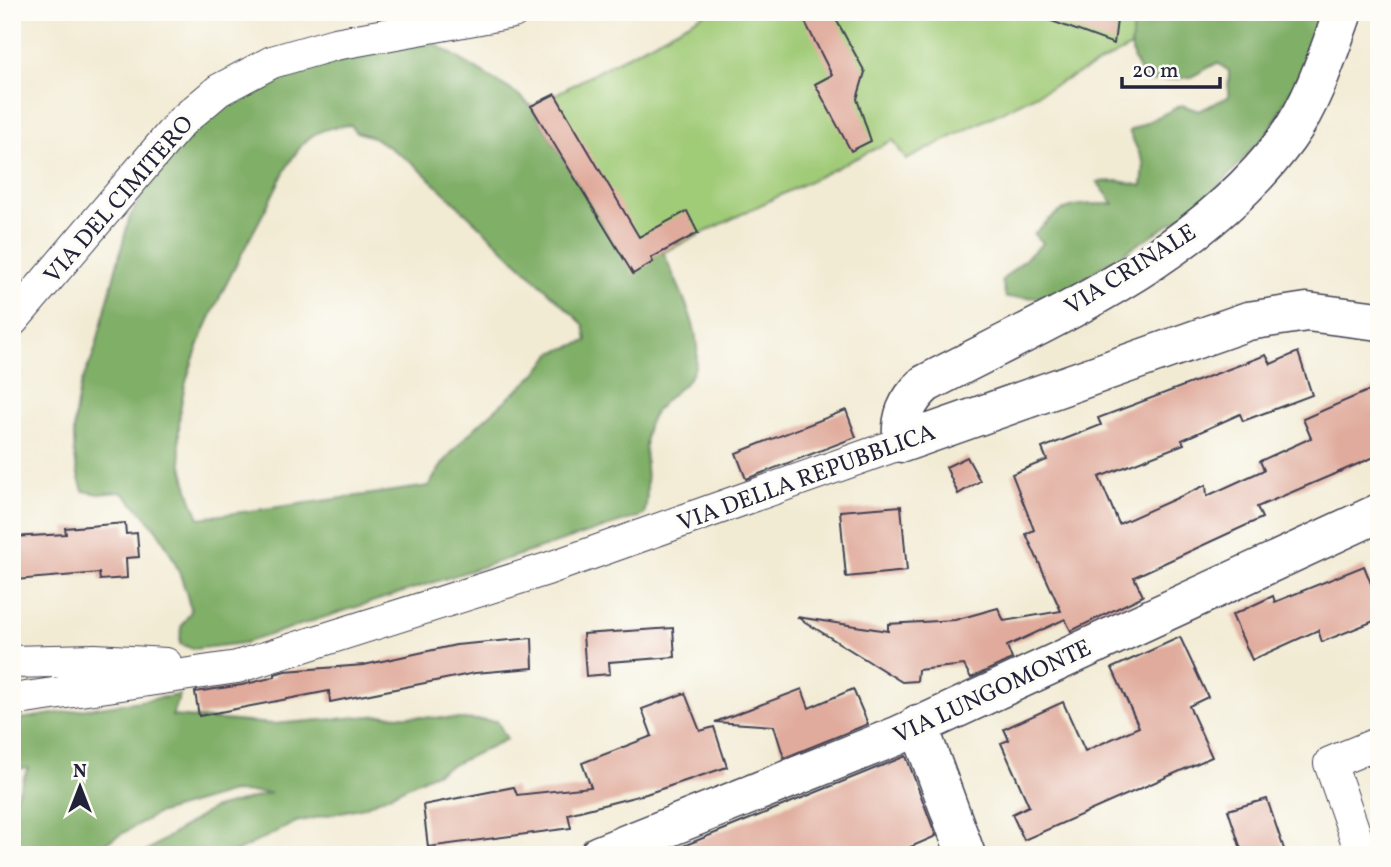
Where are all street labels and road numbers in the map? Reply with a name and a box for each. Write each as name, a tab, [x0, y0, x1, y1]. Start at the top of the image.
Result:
street label: VIA DEL CIMITERO	[37, 109, 202, 292]
street label: VIA CRINALE	[1059, 217, 1203, 325]
street label: VIA DELLA REPUBBLICA	[673, 416, 940, 541]
street label: VIA LUNGOMONTE	[888, 632, 1097, 754]

